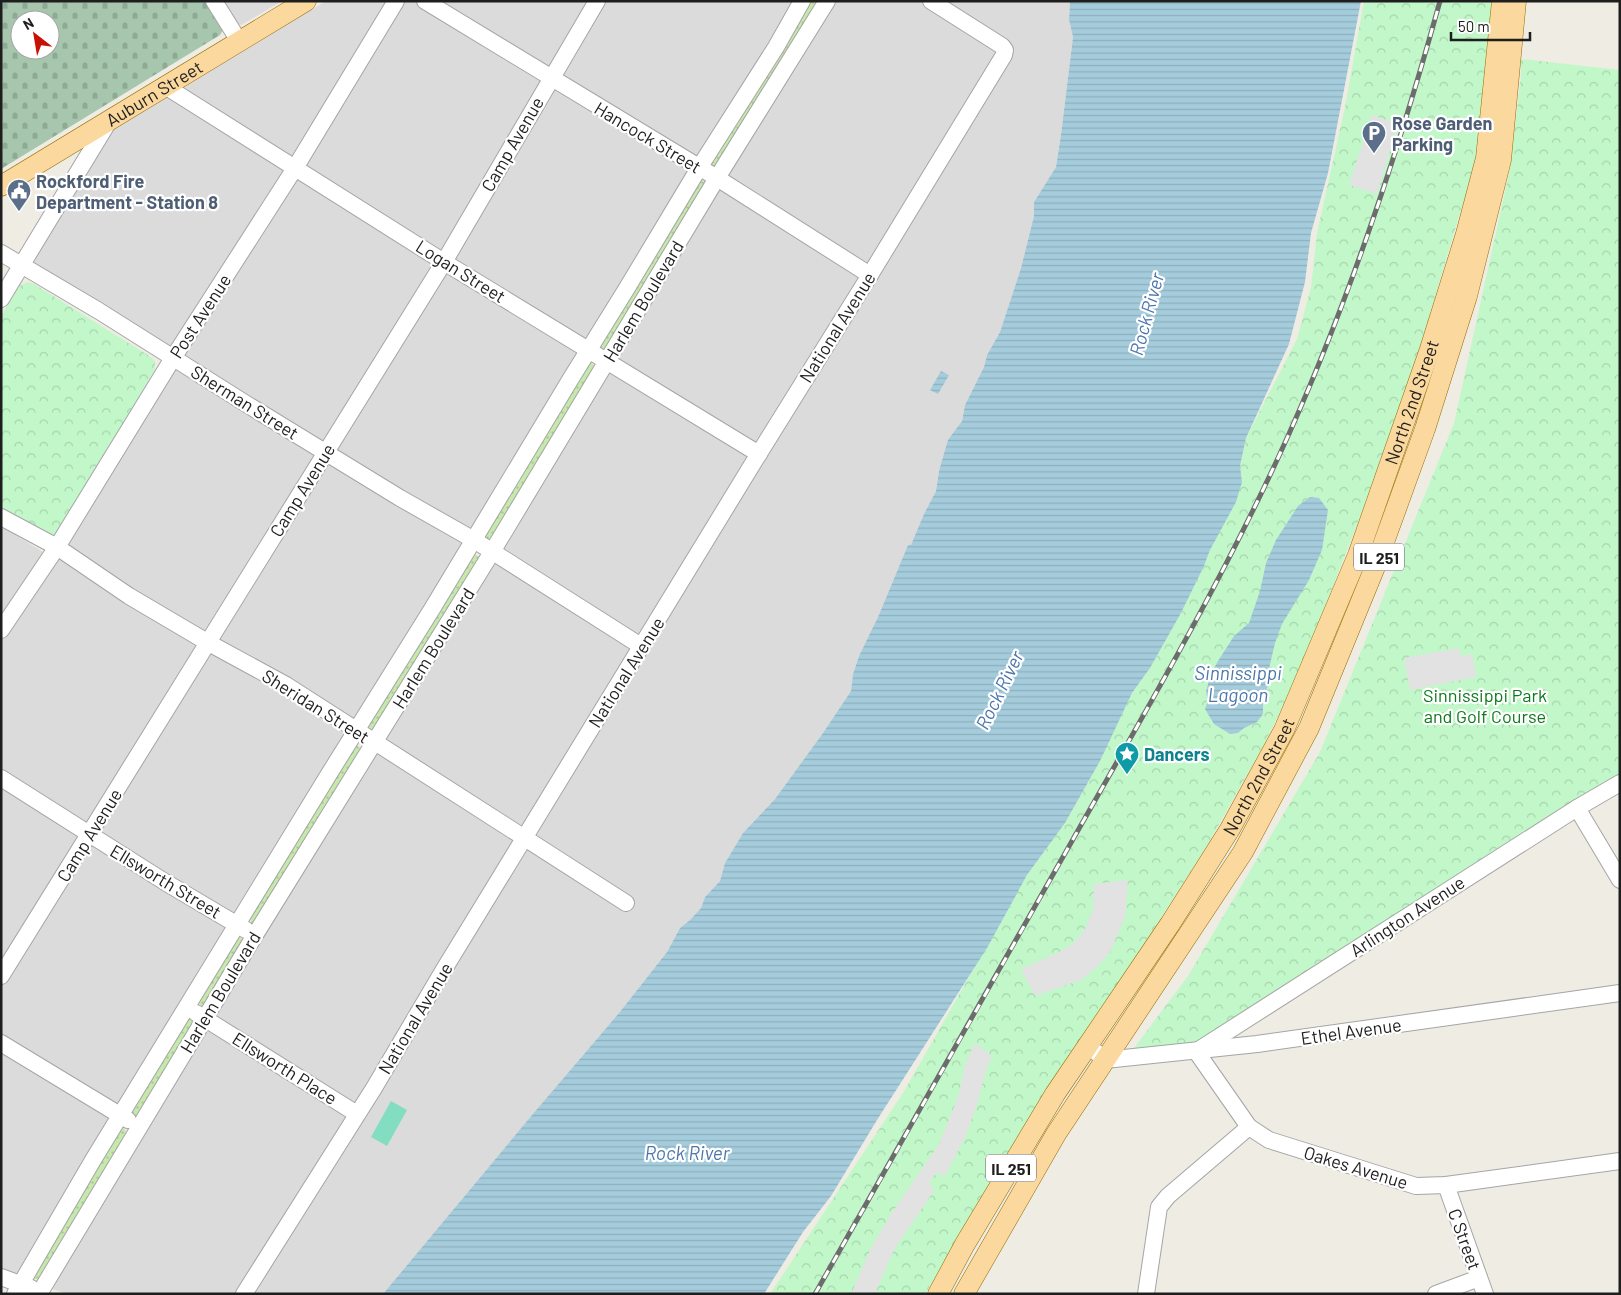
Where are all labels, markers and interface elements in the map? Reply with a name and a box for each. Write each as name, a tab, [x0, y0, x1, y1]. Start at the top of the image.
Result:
north arrow	[10, 10, 60, 60]
scale bar	[1451, 10, 1530, 42]
text: N	[20, 14, 36, 33]
text: 50 m	[1458, 17, 1490, 35]
street label: Auburn Street	[102, 55, 206, 131]
street label: Camp Avenue	[476, 93, 548, 195]
street label: Hancock Street	[591, 96, 705, 178]
place label: Rose Garden Parking	[1392, 112, 1492, 155]
parking icon: Rose Garden Parking	[1361, 120, 1387, 154]
place label: Rockford Fire Department - Station 8	[36, 170, 218, 213]
public building icon: Rockford Fire Department - Station 8	[6, 178, 32, 212]
street label: Logan Street	[412, 235, 510, 307]
street label: Harlem Boulevard	[598, 236, 688, 366]
street label: National Avenue	[794, 268, 880, 386]
water label: Rock River	[1124, 269, 1168, 358]
street label: Post Avenue	[165, 270, 235, 362]
street label: North 2nd Street	[1379, 337, 1443, 467]
street label: Sherman Street	[187, 360, 303, 444]
street label: Camp Avenue	[265, 439, 339, 541]
road number: IL 251	[1354, 544, 1404, 570]
street label: Harlem Boulevard	[387, 584, 479, 712]
street label: National Avenue	[583, 613, 669, 731]
water label: Rock River	[970, 646, 1028, 733]
water label: Sinnissippi Lagoon	[1194, 661, 1282, 706]
street label: Sheridan Street	[258, 664, 374, 748]
park label: Sinnissippi Park and Golf Course	[1423, 684, 1547, 727]
street label: North 2nd Street	[1218, 715, 1299, 839]
place icon: Dancers	[1114, 741, 1140, 775]
place label: Dancers	[1144, 743, 1210, 765]
street label: Camp Avenue	[52, 784, 126, 886]
street label: Ellsworth Street	[107, 839, 225, 923]
street label: Arlington Avenue	[1346, 871, 1468, 961]
street label: Harlem Boulevard	[175, 927, 265, 1057]
street label: National Avenue	[373, 958, 457, 1078]
street label: Ethel Avenue	[1299, 1013, 1403, 1049]
street label: Ellsworth Place	[229, 1027, 341, 1109]
water label: Rock River	[645, 1141, 731, 1164]
street label: Oakes Avenue	[1301, 1141, 1411, 1193]
road number: IL 251	[986, 1154, 1036, 1182]
street label: C Street	[1444, 1205, 1486, 1273]

